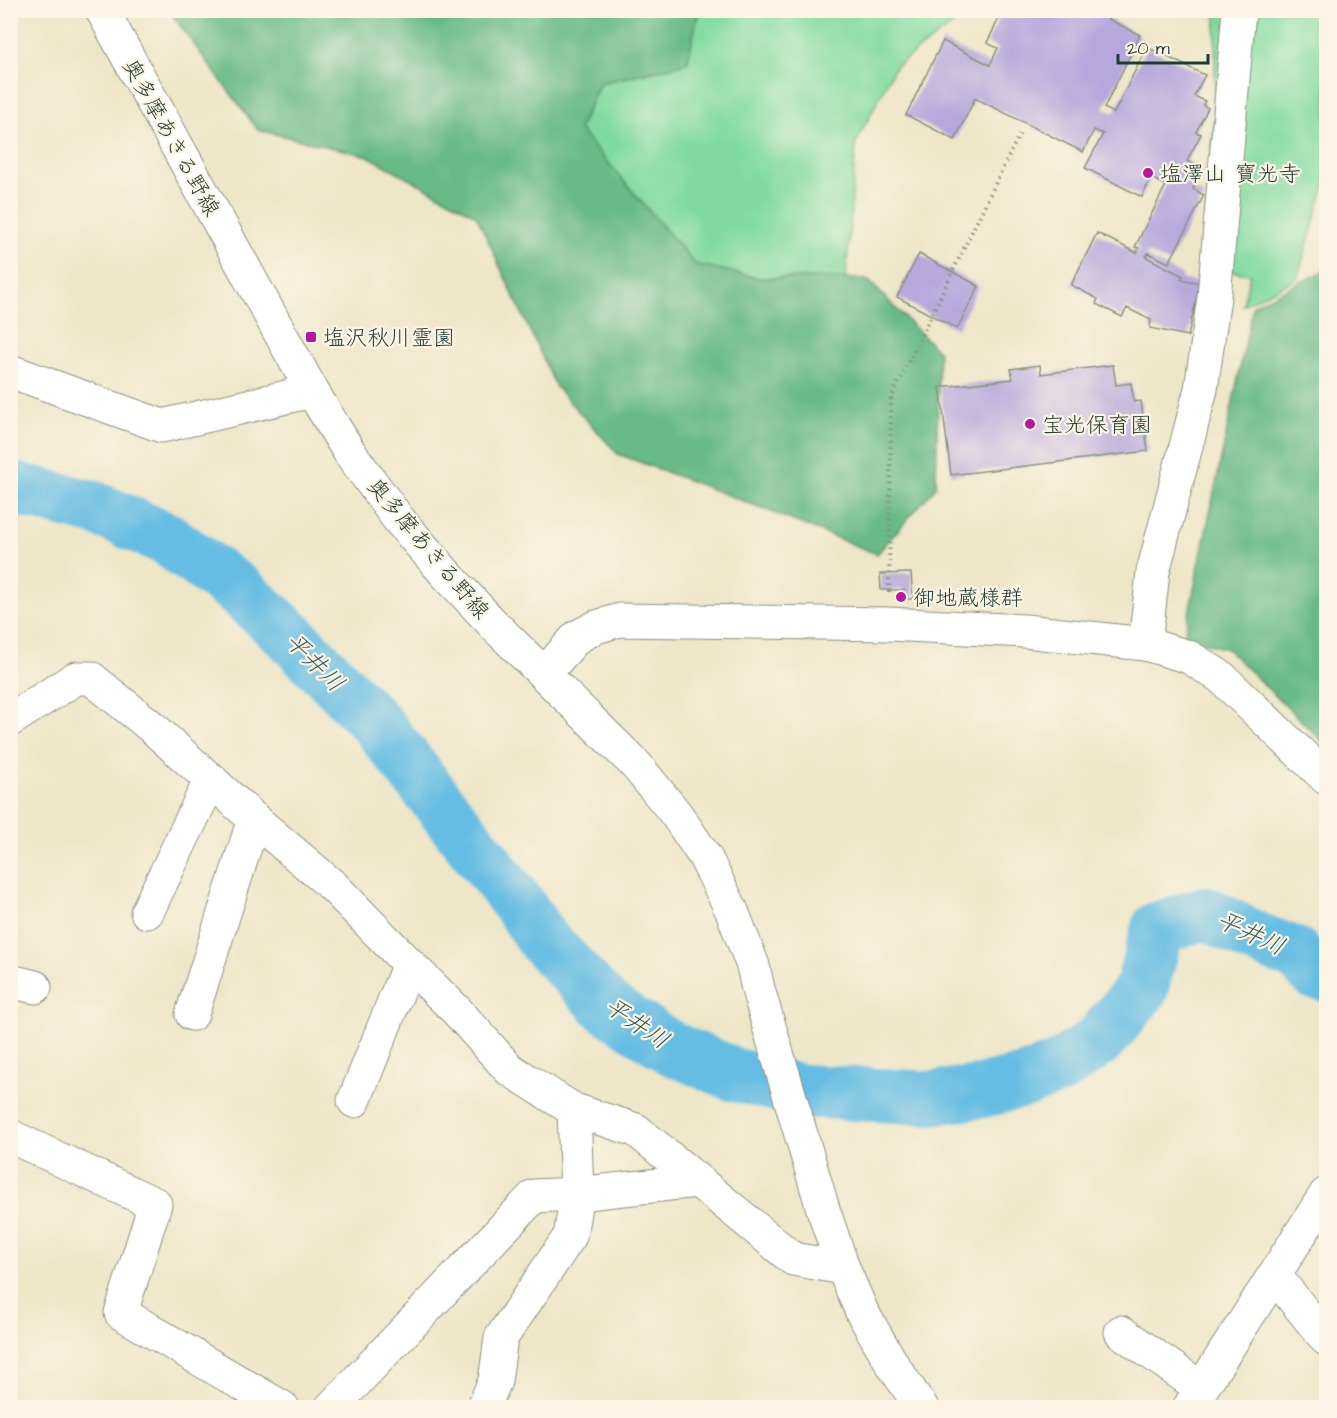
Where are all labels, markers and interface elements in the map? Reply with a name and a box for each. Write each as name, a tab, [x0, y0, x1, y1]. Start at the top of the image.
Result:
scale bar	[1118, 27, 1208, 65]
text: 20 m	[1127, 36, 1170, 61]
street label: 奥多摩あきる野線	[115, 53, 227, 222]
place label: 塩澤山 寶光寺	[1160, 159, 1301, 190]
marker: 塩澤山 寶光寺	[1141, 166, 1155, 180]
place label: 塩沢秋川霊園	[323, 323, 455, 354]
marker: 塩沢秋川霊園	[304, 330, 318, 344]
place label: 宝光保育園	[1042, 410, 1152, 441]
marker: 宝光保育園	[1023, 417, 1037, 431]
street label: 奥多摩あきる野線	[360, 472, 496, 626]
place label: 御地蔵様群	[913, 583, 1023, 614]
marker: 御地蔵様群	[894, 590, 908, 604]
water label: 平井川	[277, 625, 352, 700]
water label: 平井川	[1211, 903, 1290, 965]
water label: 平井川	[597, 990, 676, 1058]

